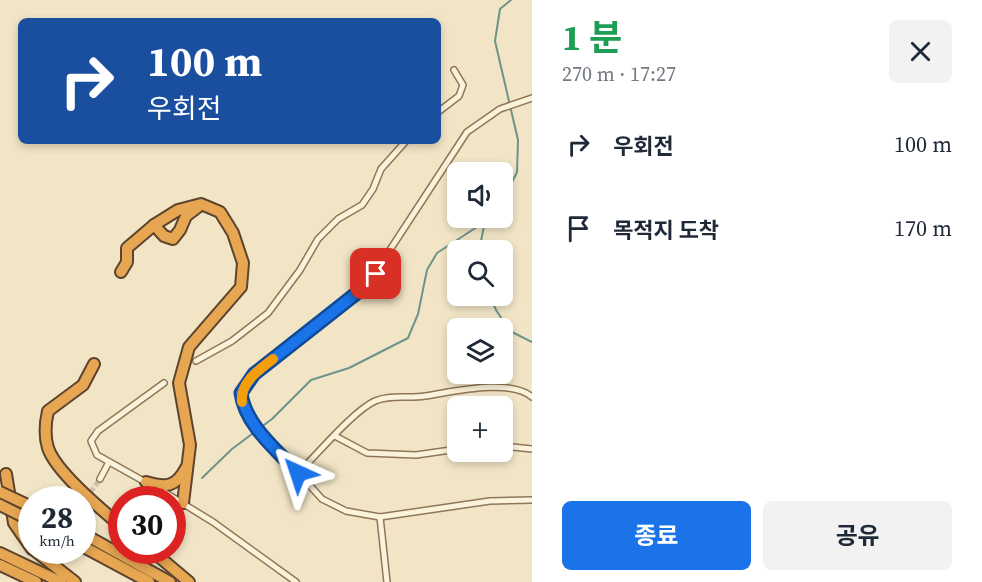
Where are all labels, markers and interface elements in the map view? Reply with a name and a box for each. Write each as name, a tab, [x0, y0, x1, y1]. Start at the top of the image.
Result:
text: 1 분	[562, 13, 622, 62]
button: close	[889, 20, 952, 83]
text: 100 m	[147, 32, 262, 90]
icon: right	[48, 42, 126, 120]
text: 270 m · 17:27	[562, 60, 676, 88]
text: 우회전	[147, 90, 222, 127]
icon: right	[562, 128, 595, 161]
text: 100 m	[894, 129, 952, 159]
text: 우회전	[613, 131, 674, 161]
map controls	[447, 162, 513, 462]
button: sound	[447, 162, 513, 228]
icon: arrive	[562, 212, 595, 245]
text: 170 m	[894, 213, 952, 243]
text: 목적지 도착	[613, 215, 719, 245]
button: search	[447, 240, 513, 306]
pin	[350, 248, 401, 299]
icon: arrive	[359, 257, 392, 290]
button: layers	[447, 318, 513, 384]
button: +	[447, 396, 513, 462]
position arrow	[266, 441, 330, 505]
speed limit sign: 30	[108, 486, 186, 564]
text: 28	[41, 497, 73, 538]
button: 종료	[562, 501, 751, 570]
button: 공유	[763, 501, 952, 570]
text: km/h	[39, 530, 75, 551]

